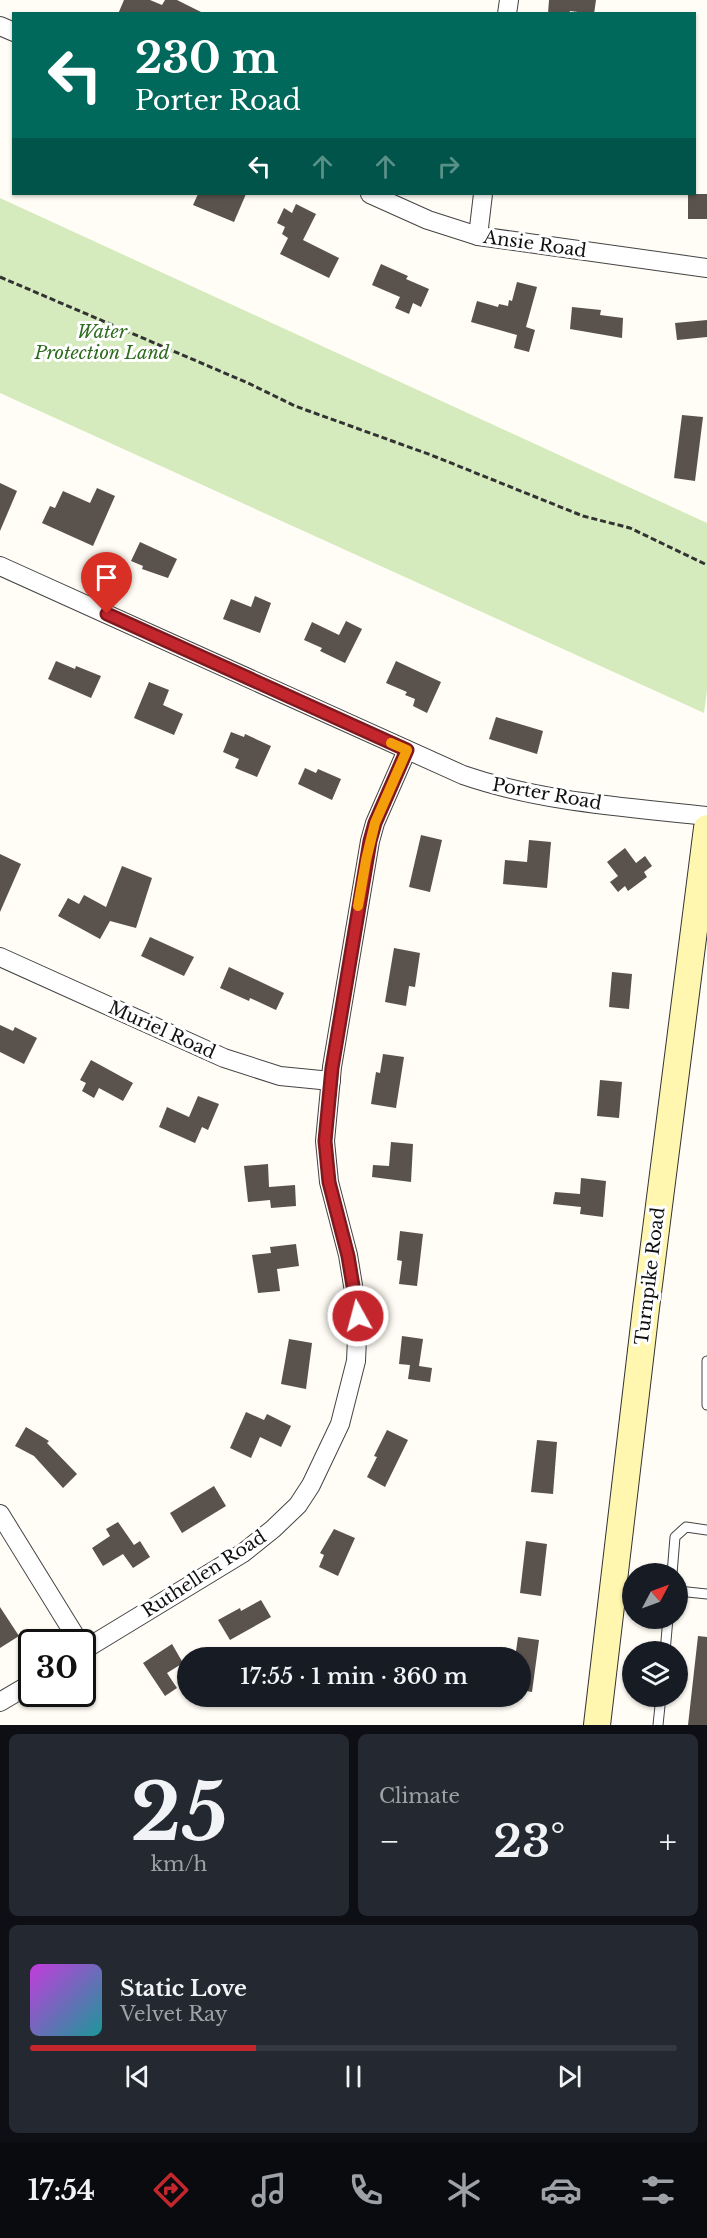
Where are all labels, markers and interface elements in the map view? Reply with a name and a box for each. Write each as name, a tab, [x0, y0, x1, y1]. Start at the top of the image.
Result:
text: 230 m	[135, 32, 278, 84]
icon: left	[36, 36, 114, 114]
text: Porter Road	[135, 84, 301, 117]
icon: left	[243, 150, 276, 183]
icon: ahead	[306, 150, 339, 183]
icon: ahead	[369, 150, 402, 183]
icon: right	[432, 150, 465, 183]
street label: Ansie Road	[481, 226, 588, 262]
park label: Water Protection Land	[34, 321, 170, 364]
pin	[81, 552, 132, 614]
icon: arrive	[90, 561, 123, 594]
street label: Porter Road	[491, 774, 603, 814]
street label: Muriel Road	[105, 997, 219, 1063]
street label: Turnpike Road	[631, 1206, 669, 1346]
position arrow	[326, 1284, 390, 1348]
street label: Ruthellen Road	[138, 1526, 270, 1622]
north arrow	[622, 1563, 688, 1629]
map controls	[622, 1563, 688, 1707]
speed limit sign: 30	[18, 1629, 96, 1707]
button: layers	[622, 1641, 688, 1707]
text: 17:55 · 1 min · 360 m	[240, 1663, 468, 1690]
text: 25	[130, 1764, 228, 1861]
text: Climate	[379, 1784, 460, 1808]
text: 23°	[493, 1813, 566, 1869]
text: −	[379, 1821, 400, 1862]
text: +	[659, 1821, 677, 1862]
text: km/h	[151, 1852, 207, 1876]
text: Static Love	[120, 1975, 247, 2002]
text: Velvet Ray	[120, 2002, 228, 2026]
icon: previous	[121, 2060, 154, 2093]
icon: pause	[337, 2060, 370, 2093]
icon: next	[553, 2060, 586, 2093]
icon: directions	[150, 2169, 192, 2211]
icon: music	[248, 2169, 290, 2211]
icon: phone	[345, 2169, 387, 2211]
icon: climate	[443, 2169, 485, 2211]
icon: car	[540, 2169, 582, 2211]
icon: filters	[637, 2169, 679, 2211]
text: 17:54	[28, 2174, 95, 2207]

